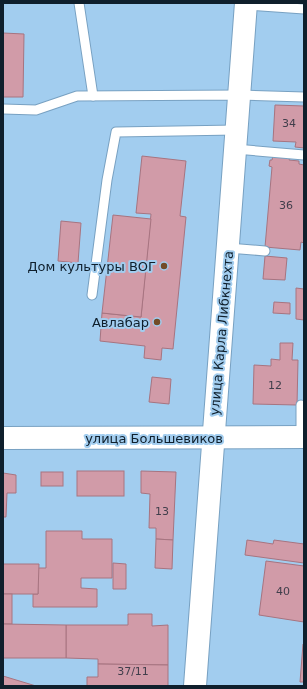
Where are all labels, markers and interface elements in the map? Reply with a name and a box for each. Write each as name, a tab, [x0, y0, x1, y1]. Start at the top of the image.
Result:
house number: 34	[282, 117, 296, 130]
house number: 36	[279, 199, 293, 212]
street label: улица Карла Либкнехта	[207, 250, 236, 416]
place label: Дом культуры ВОГ	[27, 259, 156, 274]
marker: Дом культуры ВОГ	[159, 261, 169, 271]
place label: Авлабар	[92, 315, 149, 330]
marker: Авлабар	[152, 317, 162, 327]
house number: 12	[268, 379, 282, 392]
street label: улица Большевиков	[85, 431, 223, 446]
house number: 13	[155, 505, 169, 518]
house number: 40	[276, 585, 290, 598]
house number: 37/11	[117, 665, 149, 678]

